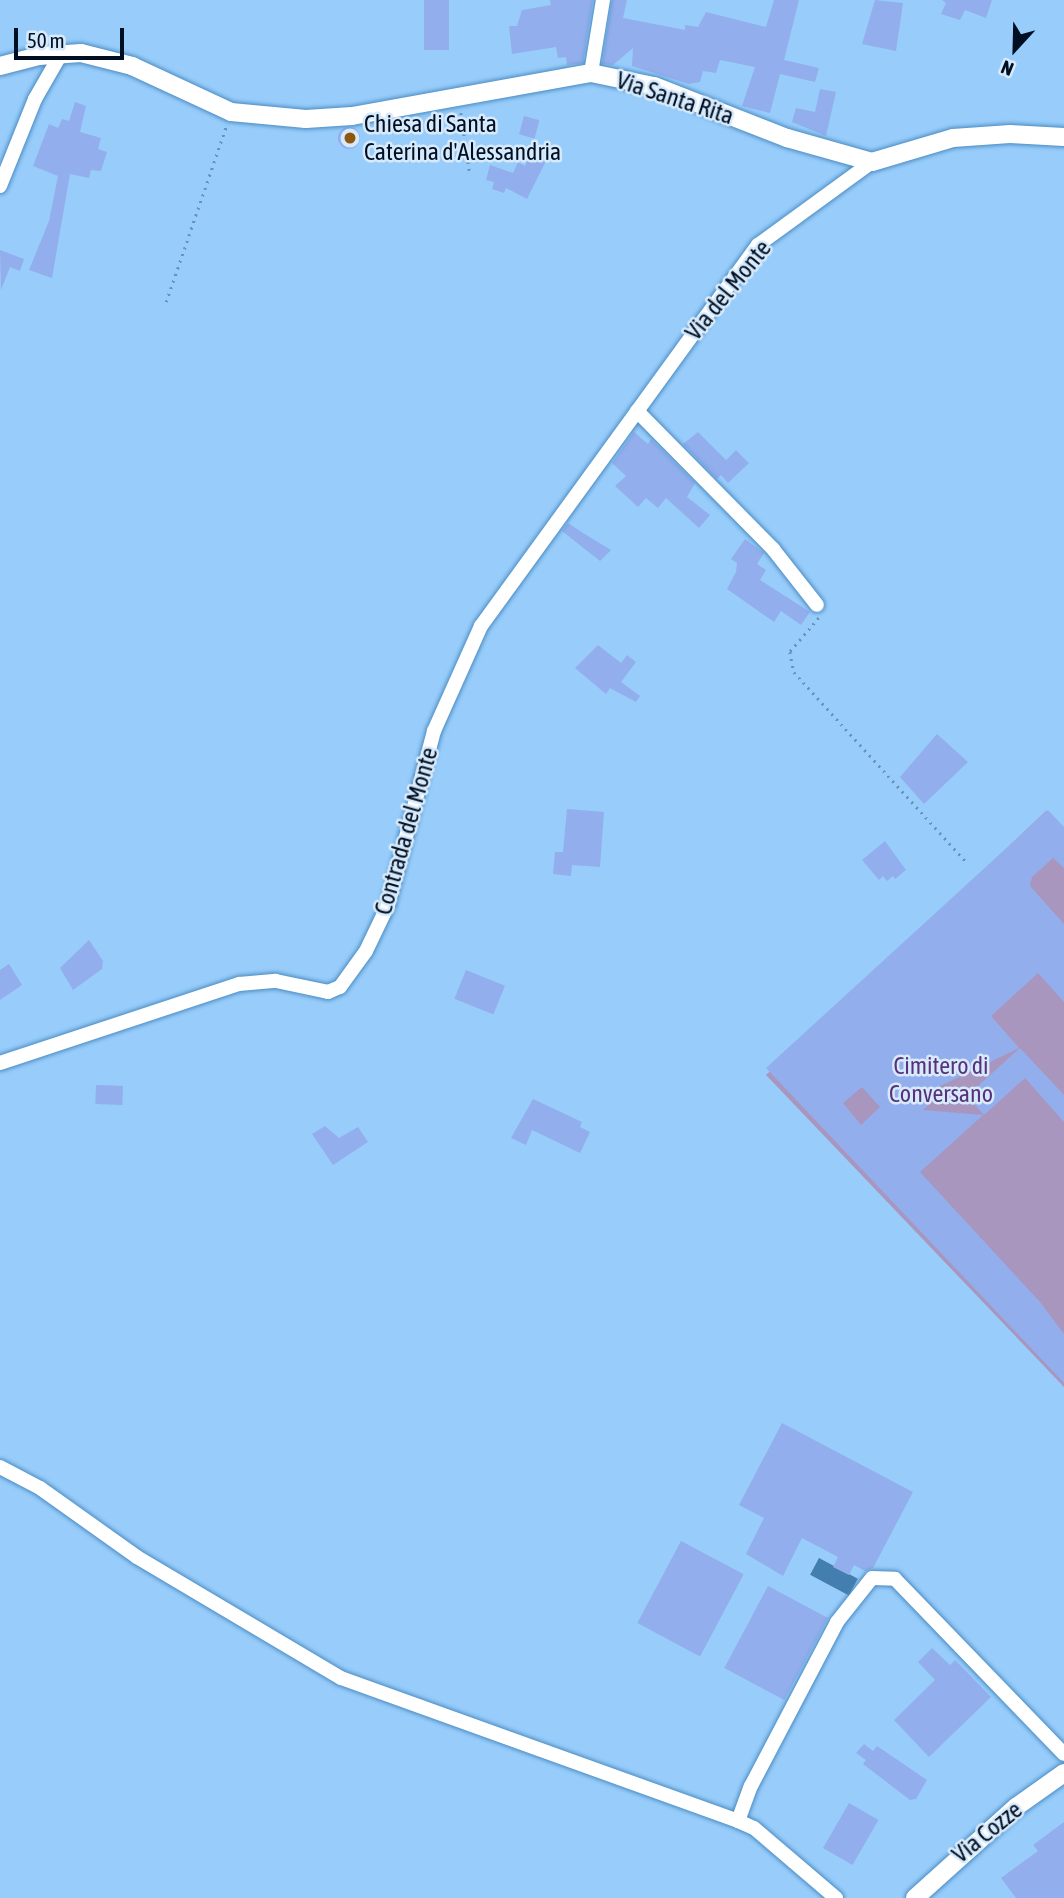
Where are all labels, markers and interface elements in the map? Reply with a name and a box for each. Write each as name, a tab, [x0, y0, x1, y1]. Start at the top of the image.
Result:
scale bar	[18, 14, 128, 58]
north arrow	[980, 14, 1050, 84]
text: 50 m	[27, 28, 65, 52]
text: N	[998, 56, 1016, 81]
street label: Via Santa Rita	[613, 66, 737, 130]
place label: Chiesa di Santa Caterina d'Alessandria	[364, 110, 561, 166]
marker: Chiesa di Santa Caterina d'Alessandria	[342, 130, 358, 146]
street label: Via del Monte	[679, 234, 777, 346]
street label: Contrada del Monte	[368, 744, 444, 918]
park label: Cimitero di Conversano	[889, 1052, 993, 1108]
street label: Via Cozze	[946, 1795, 1028, 1869]

